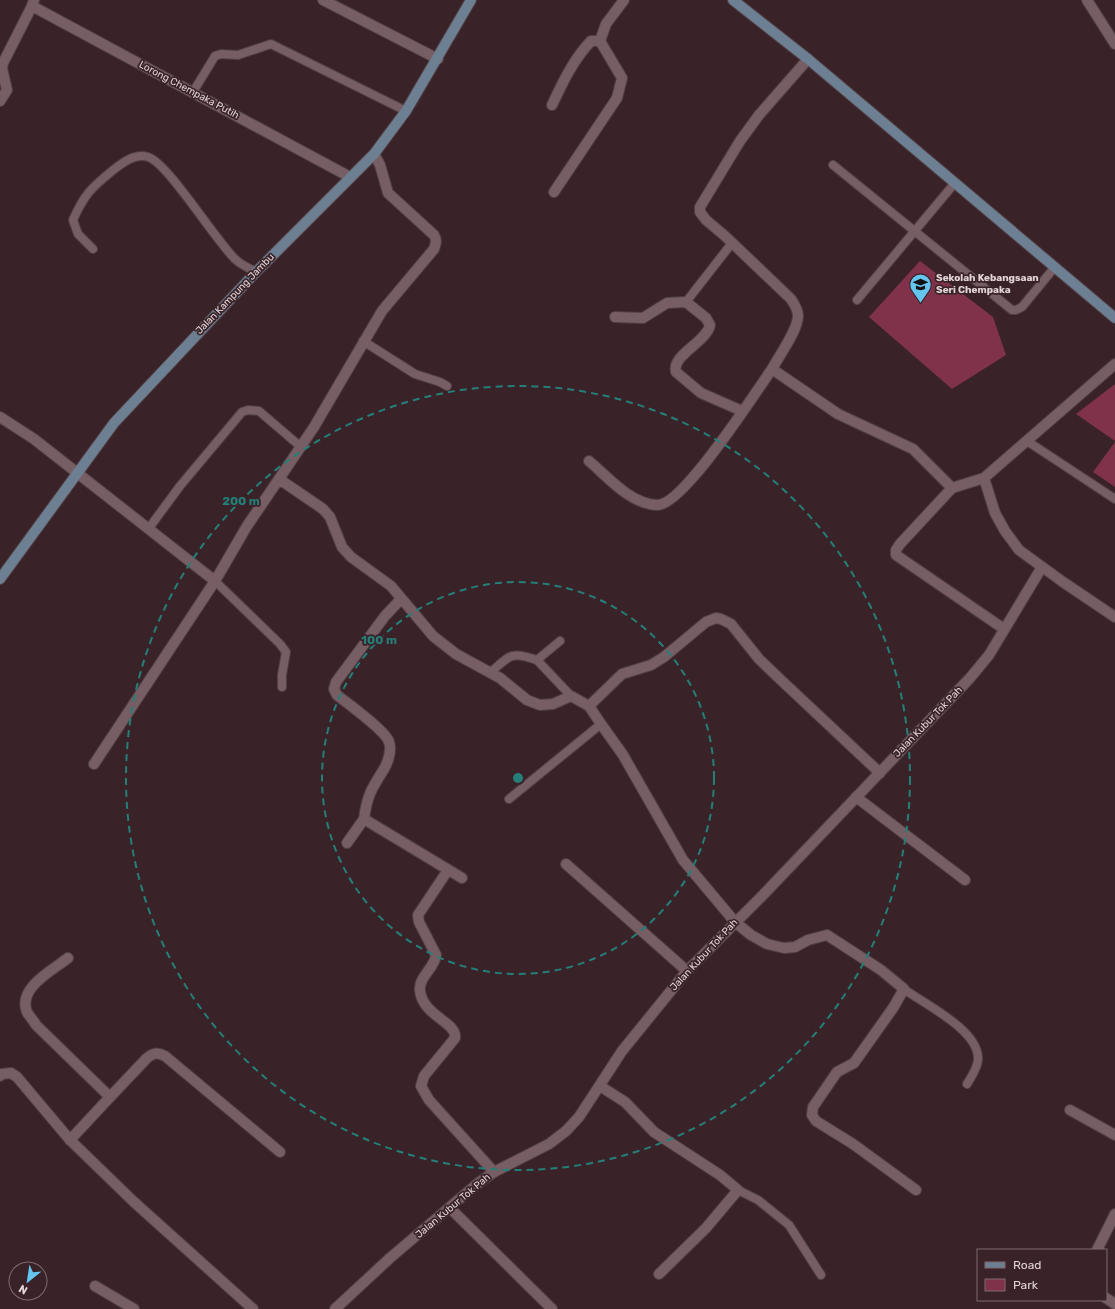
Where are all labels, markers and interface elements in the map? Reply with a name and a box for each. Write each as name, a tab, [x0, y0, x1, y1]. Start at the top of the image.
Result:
street label: Lorong Chempaka Putih	[137, 58, 241, 122]
street label: Jalan Kampung Jambu	[193, 251, 277, 337]
school or university icon: Sekolah Kebangsaan Seri Chempaka	[907, 271, 933, 304]
place label: Sekolah Kebangsaan Seri Chempaka	[936, 272, 1039, 296]
text: 200 m	[222, 494, 260, 508]
text: 100 m	[361, 633, 397, 647]
street label: Jalan Kubur Tok Pah	[891, 684, 965, 760]
centre of rings	[511, 771, 525, 785]
street label: Jalan Kubur Tok Pah	[668, 917, 740, 993]
street label: Jalan Kubur Tok Pah	[413, 1171, 493, 1241]
legend	[977, 1249, 1107, 1301]
text: Road	[1013, 1258, 1041, 1272]
north arrow	[8, 1261, 48, 1301]
text: Park	[1013, 1278, 1039, 1292]
text: N	[17, 1282, 30, 1297]

